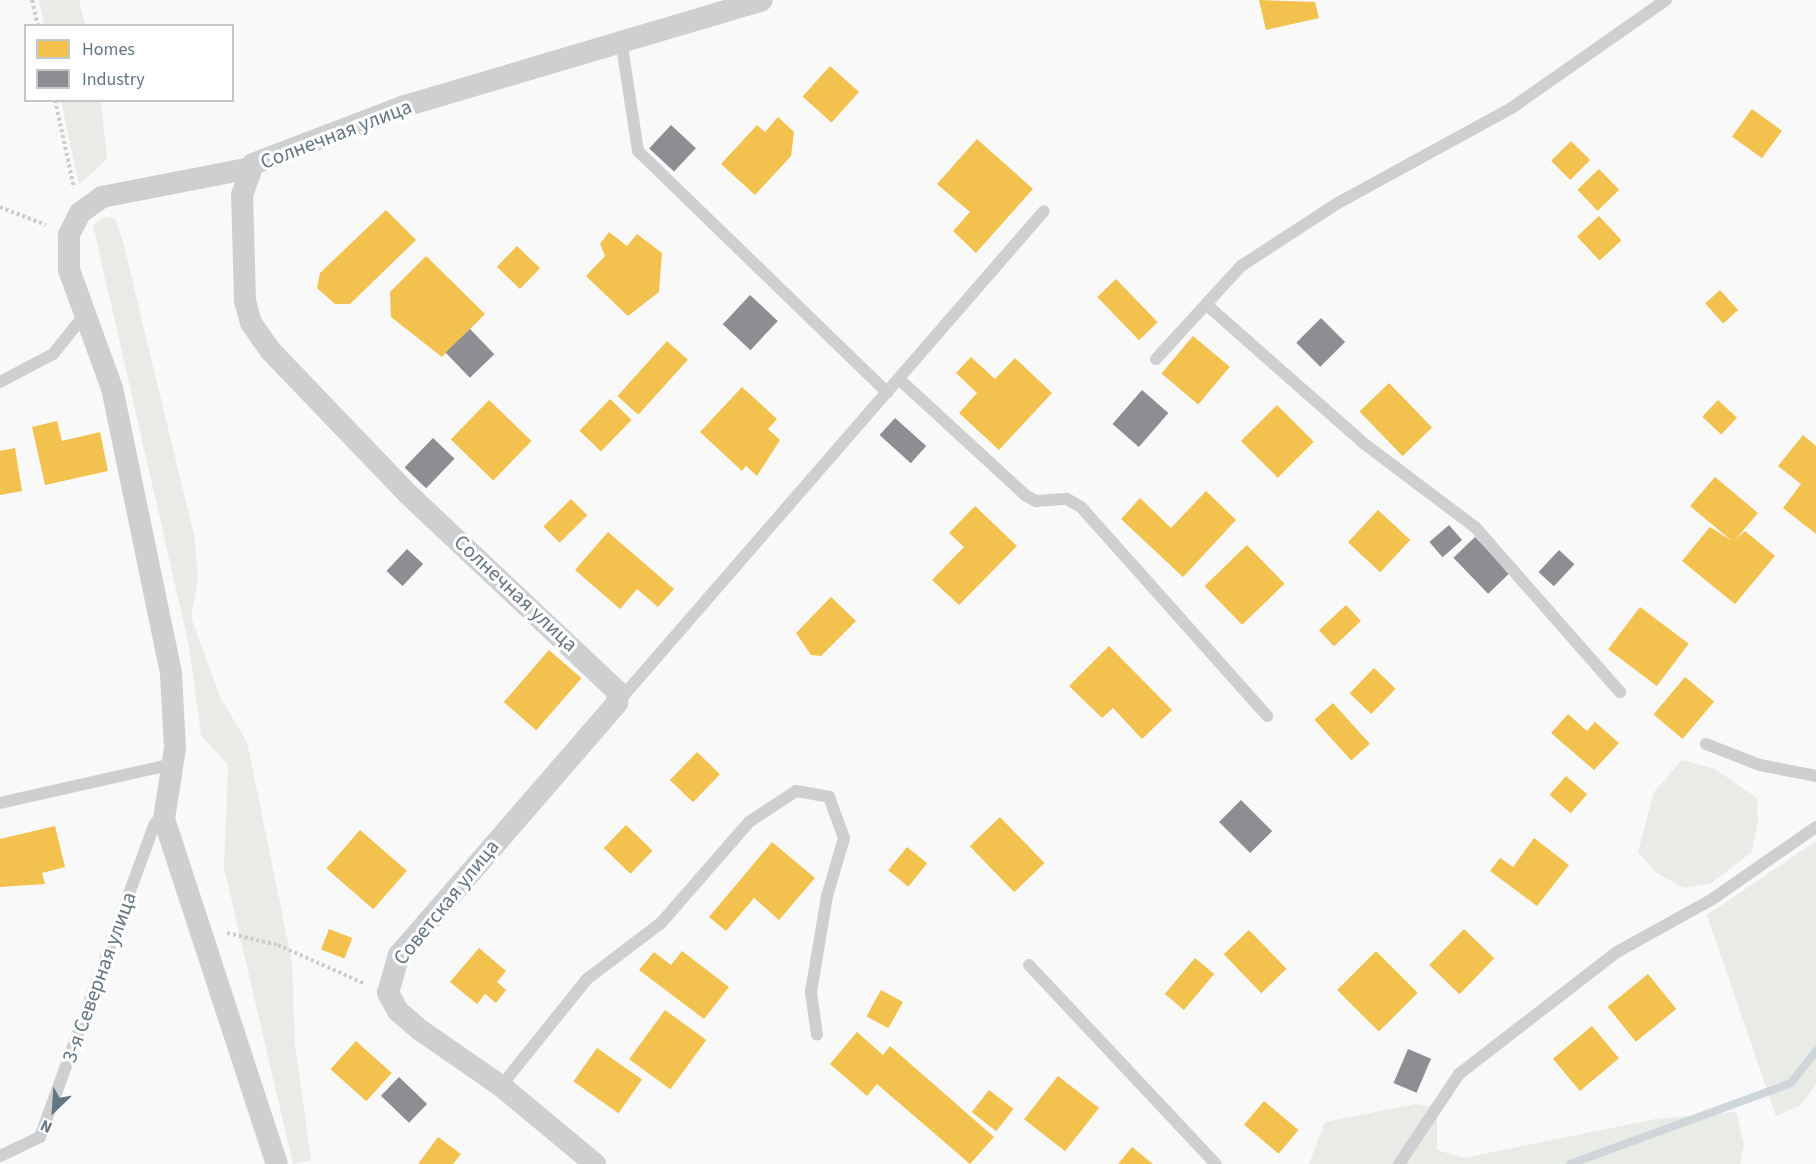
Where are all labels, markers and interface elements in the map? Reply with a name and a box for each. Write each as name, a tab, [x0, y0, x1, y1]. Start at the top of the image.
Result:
legend	[24, 24, 234, 102]
text: Homes	[82, 37, 135, 62]
text: Industry	[82, 67, 145, 92]
street label: Солнечная улица	[257, 94, 415, 174]
street label: Солнечная улица	[449, 529, 583, 657]
street label: Советская улица	[388, 834, 504, 970]
street label: 3-я Северная улица	[56, 888, 142, 1066]
north arrow	[24, 1080, 84, 1140]
text: N	[37, 1114, 56, 1139]

